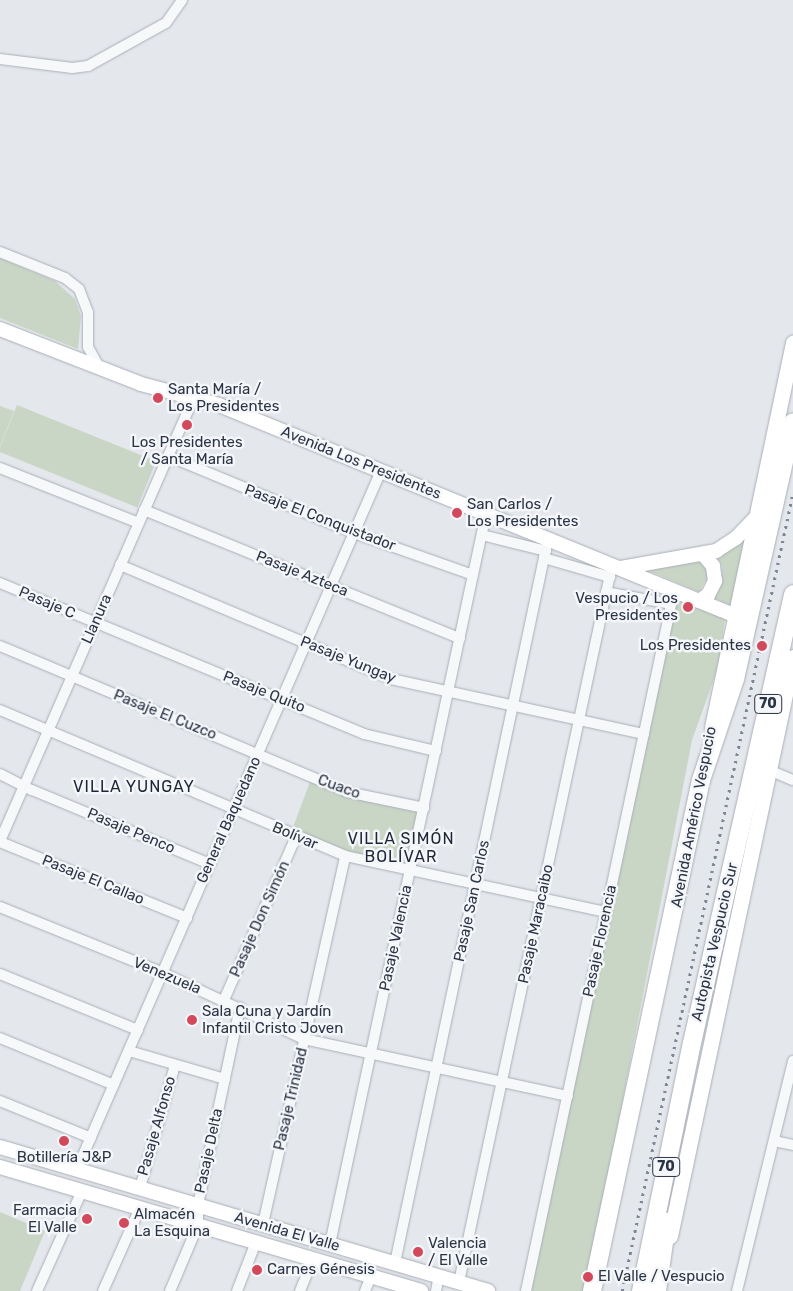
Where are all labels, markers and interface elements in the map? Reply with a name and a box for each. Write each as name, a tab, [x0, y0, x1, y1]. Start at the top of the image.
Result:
place label: Santa María / Los Presidentes	[168, 380, 279, 415]
marker: Santa María / Los Presidentes	[152, 392, 164, 404]
marker: Los Presidentes / Santa María	[181, 419, 193, 431]
street label: Avenida Los Presidentes	[278, 423, 444, 503]
place label: Los Presidentes / Santa María	[131, 433, 243, 468]
street label: Pasaje El Conquistador	[242, 481, 398, 555]
place label: San Carlos / Los Presidentes	[467, 495, 578, 530]
marker: San Carlos / Los Presidentes	[451, 507, 463, 519]
street label: Pasaje Azteca	[253, 547, 351, 601]
street label: Pasaje C	[16, 583, 78, 623]
place label: Vespucio / Los Presidentes	[575, 589, 678, 624]
street label: Llanura	[78, 591, 116, 647]
marker: Vespucio / Los Presidentes	[682, 601, 694, 613]
street label: Pasaje Yungay	[297, 633, 399, 687]
place label: Los Presidentes	[640, 637, 751, 655]
marker: Los Presidentes	[755, 639, 769, 653]
street label: Pasaje Quito	[220, 667, 308, 717]
street label: Pasaje El Cuzco	[111, 686, 219, 744]
road number: 70	[753, 692, 783, 716]
street label: Avenida Américo Vespucio	[668, 725, 720, 909]
street label: General Baquedano	[193, 754, 265, 886]
street label: Cuaco	[315, 771, 363, 803]
district label: VILLA YUNGAY	[71, 777, 197, 797]
street label: Pasaje Penco	[84, 804, 178, 858]
street label: Bolívar	[269, 818, 321, 854]
district label: VILLA SIMÓN BOLÍVAR	[346, 829, 456, 867]
street label: Pasaje San Carlos	[450, 838, 494, 964]
street label: Pasaje El Callao	[39, 851, 147, 909]
street label: Pasaje Don Simón	[226, 858, 294, 980]
street label: Autopista Vespucio Sur	[688, 861, 742, 1023]
street label: Pasaje Maracaibo	[515, 863, 557, 985]
street label: Pasaje Valencia	[376, 883, 416, 993]
street label: Pasaje Florencia	[579, 883, 621, 999]
street label: Venezuela	[130, 954, 204, 998]
place label: Sala Cuna y Jardín Infantil Cristo Joven	[202, 1002, 343, 1037]
marker: Sala Cuna y Jardín Infantil Cristo Joven	[186, 1014, 198, 1026]
street label: Pasaje Trinidad	[270, 1046, 312, 1152]
street label: Pasaje Alfonso	[134, 1074, 180, 1178]
street label: Pasaje Delta	[191, 1107, 227, 1195]
marker: Botillería J&P	[58, 1135, 70, 1147]
place label: Botillería J&P	[17, 1149, 111, 1167]
road number: 70	[651, 1156, 681, 1178]
place label: Farmacia El Valle	[13, 1201, 77, 1236]
place label: Almacén La Esquina	[134, 1205, 210, 1240]
street label: Avenida El Valle	[232, 1208, 342, 1256]
marker: Farmacia El Valle	[81, 1213, 93, 1225]
marker: Almacén La Esquina	[118, 1217, 130, 1229]
place label: Valencia / El Valle	[428, 1234, 488, 1269]
marker: Valencia / El Valle	[412, 1246, 424, 1258]
place label: Carnes Génesis	[267, 1261, 375, 1279]
marker: Carnes Génesis	[251, 1264, 263, 1276]
place label: El Valle / Vespucio	[598, 1268, 726, 1286]
marker: El Valle / Vespucio	[582, 1271, 594, 1283]

